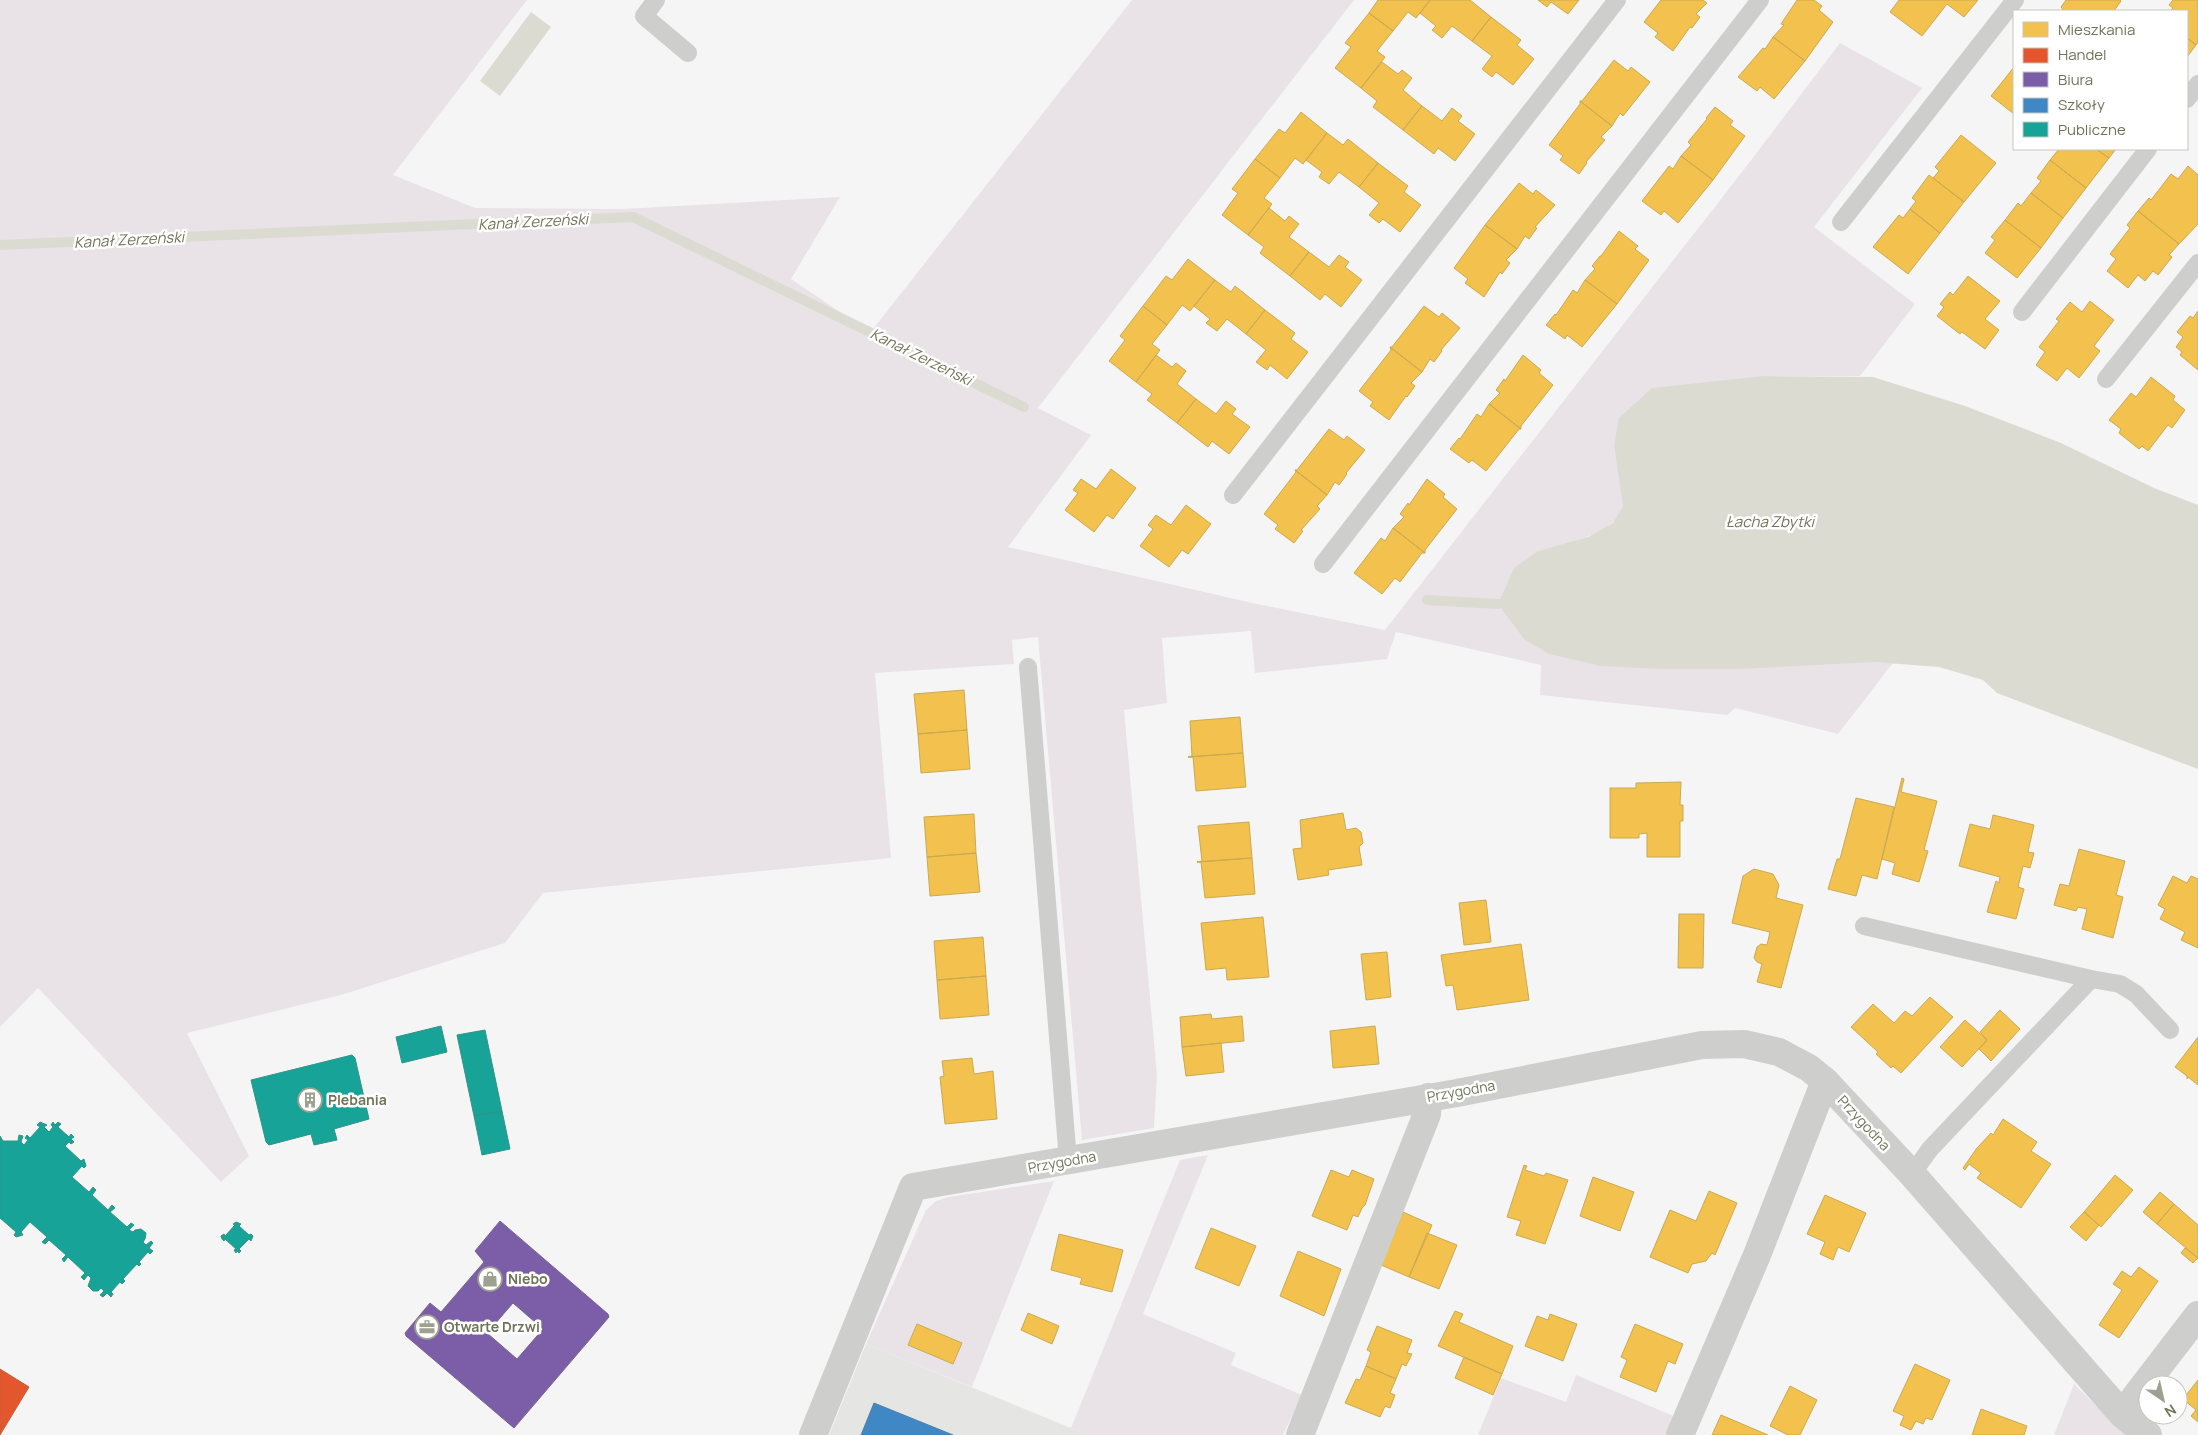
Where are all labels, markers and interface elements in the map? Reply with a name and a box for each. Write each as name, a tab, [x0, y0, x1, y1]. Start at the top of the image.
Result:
legend	[2013, 10, 2188, 150]
text: Mieszkania	[2058, 19, 2135, 40]
text: Handel	[2058, 44, 2107, 65]
text: Biura	[2058, 69, 2093, 90]
text: Szkoły	[2058, 94, 2105, 115]
text: Publiczne	[2058, 119, 2126, 140]
water label: Kanał Zerzeński	[477, 208, 591, 235]
water label: Kanał Zerzeński	[73, 226, 187, 253]
water label: Kanał Zerzeński	[867, 323, 978, 391]
water label: Łacha Zbytki	[1726, 511, 1816, 532]
street label: Przygodna	[1425, 1075, 1496, 1106]
building icon: Plebania	[297, 1087, 323, 1113]
place label: Plebania	[328, 1090, 387, 1109]
street label: Przygodna	[1834, 1091, 1895, 1154]
street label: Przygodna	[1026, 1146, 1097, 1177]
shop icon: Niebo	[477, 1266, 503, 1292]
place label: Niebo	[508, 1269, 548, 1288]
office icon: Otwarte Drzwi	[414, 1314, 440, 1340]
place label: Otwarte Drzwi	[444, 1317, 540, 1336]
north arrow	[2138, 1375, 2188, 1425]
text: N	[2161, 1401, 2180, 1422]

